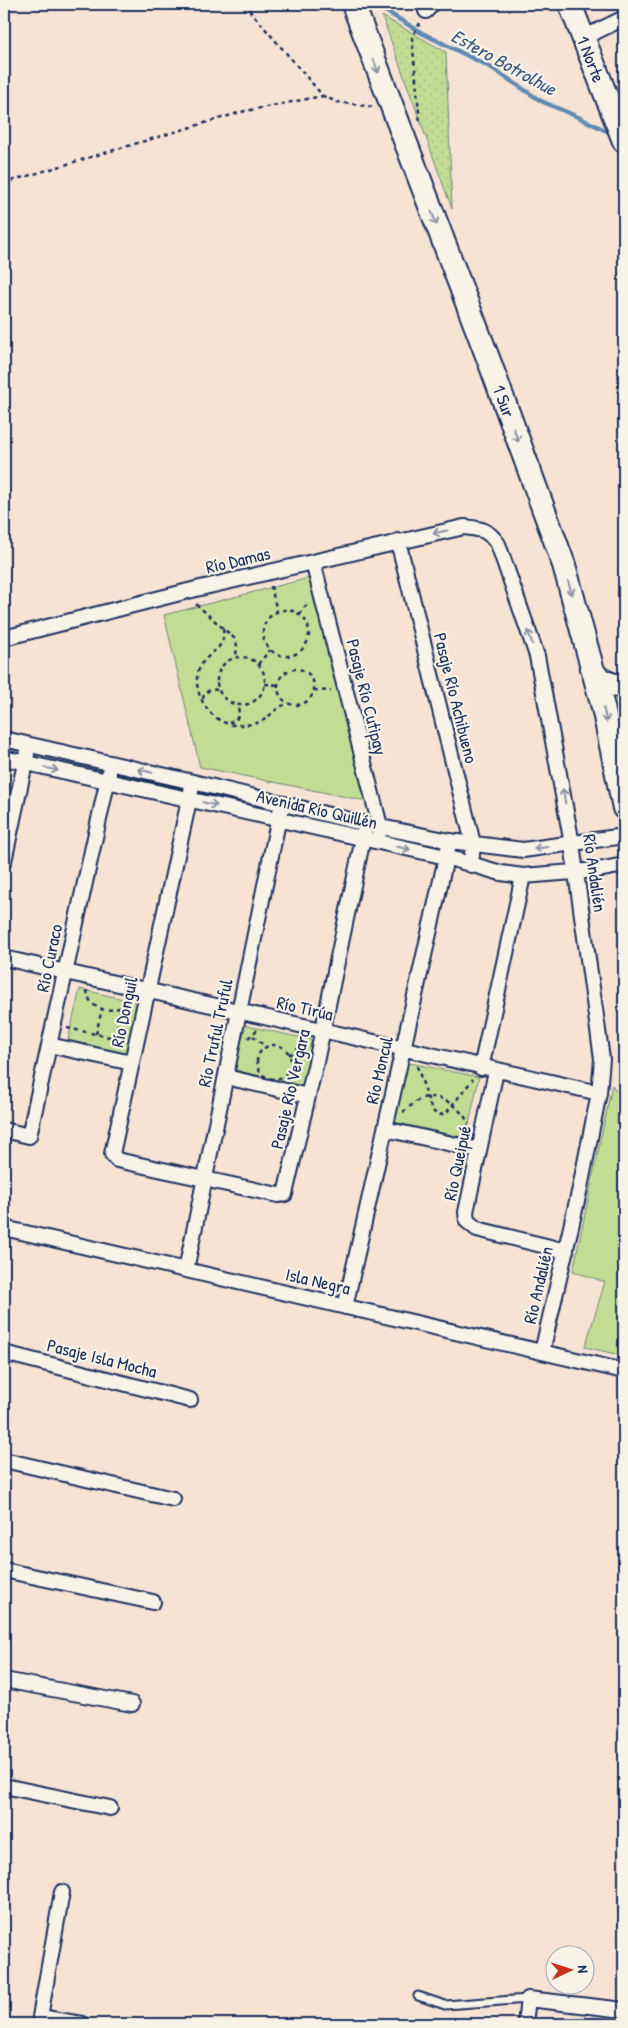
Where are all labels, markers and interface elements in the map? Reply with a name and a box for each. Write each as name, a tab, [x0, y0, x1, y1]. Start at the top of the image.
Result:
water label: Estero Botrolhue	[447, 22, 562, 102]
street label: 1 Norte	[571, 32, 611, 86]
one-way arrow	[372, 58, 381, 73]
one-way arrow	[430, 209, 439, 225]
street label: 1 Sur	[487, 381, 521, 421]
one-way arrow	[512, 427, 521, 442]
one-way arrow	[432, 528, 448, 537]
street label: Río Damas	[203, 540, 273, 580]
one-way arrow	[566, 580, 575, 596]
street label: Pasaje Río Achibueno	[428, 630, 484, 766]
one-way arrow	[525, 630, 535, 646]
street label: Pasaje Río Cutipay	[341, 636, 394, 758]
one-way arrow	[601, 706, 610, 722]
one-way arrow	[43, 765, 59, 774]
one-way arrow	[138, 766, 154, 775]
street label: Avenida Río Quillén	[254, 783, 380, 835]
one-way arrow	[558, 789, 568, 805]
one-way arrow	[201, 800, 217, 809]
street label: Río Andalién	[577, 832, 613, 914]
one-way arrow	[394, 843, 410, 853]
one-way arrow	[534, 843, 550, 853]
street label: Río Curaco	[30, 922, 68, 994]
street label: Río Donguil	[104, 974, 144, 1050]
street label: Río Truful Truful	[191, 977, 239, 1089]
street label: Río Tirúa	[274, 989, 336, 1027]
street label: Pasaje Río Vergara	[264, 1027, 316, 1151]
street label: Río Moncul	[359, 1034, 399, 1106]
street label: Río Queipué	[437, 1123, 477, 1203]
street label: Río Andalién	[517, 1244, 559, 1326]
street label: Isla Negra	[283, 1261, 353, 1301]
street label: Pasaje Isla Mocha	[45, 1332, 159, 1384]
north arrow	[546, 1946, 596, 1996]
text: N	[574, 1965, 593, 1974]

